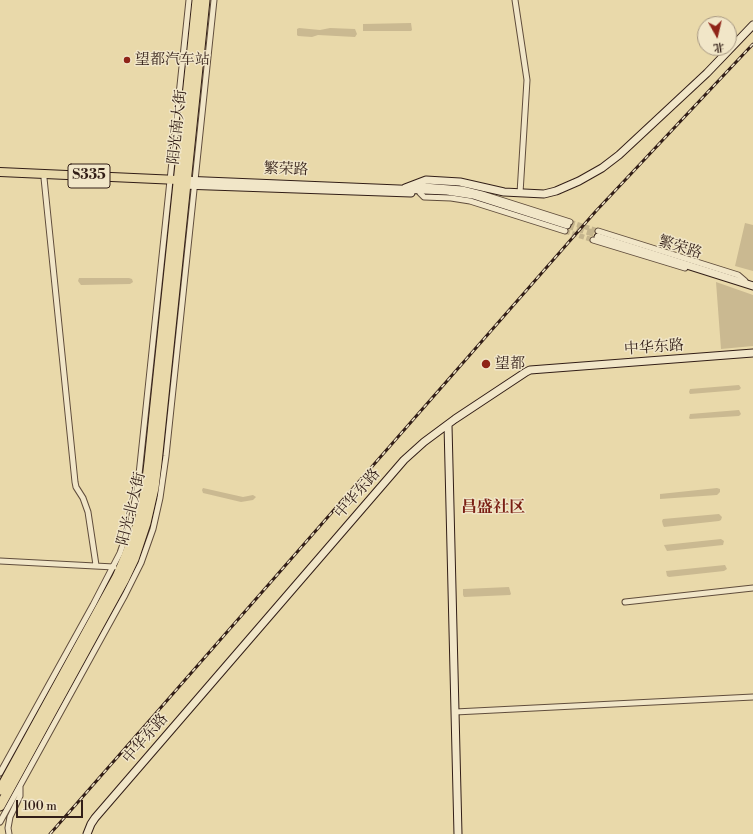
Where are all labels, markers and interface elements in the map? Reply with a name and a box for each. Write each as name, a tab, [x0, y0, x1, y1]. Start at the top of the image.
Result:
north arrow	[697, 16, 737, 56]
text: 北	[712, 39, 725, 55]
place label: 望都汽车站	[135, 51, 210, 69]
marker: 望都汽车站	[122, 55, 132, 65]
street label: 阳光南大街	[165, 89, 191, 165]
street label: 繁荣路	[263, 160, 309, 180]
road number: S335	[68, 164, 110, 188]
street label: 繁荣路	[656, 233, 704, 263]
street label: 中华东路	[623, 337, 685, 359]
place label: 望都	[495, 355, 525, 373]
marker: 望都	[480, 358, 492, 370]
street label: 中华东路	[332, 465, 384, 523]
street label: 阳光北大街	[114, 470, 150, 548]
district label: 昌盛社区	[461, 498, 525, 518]
street label: 中华东路	[120, 710, 172, 768]
scale bar	[18, 792, 85, 818]
text: 100 m	[23, 799, 57, 814]

